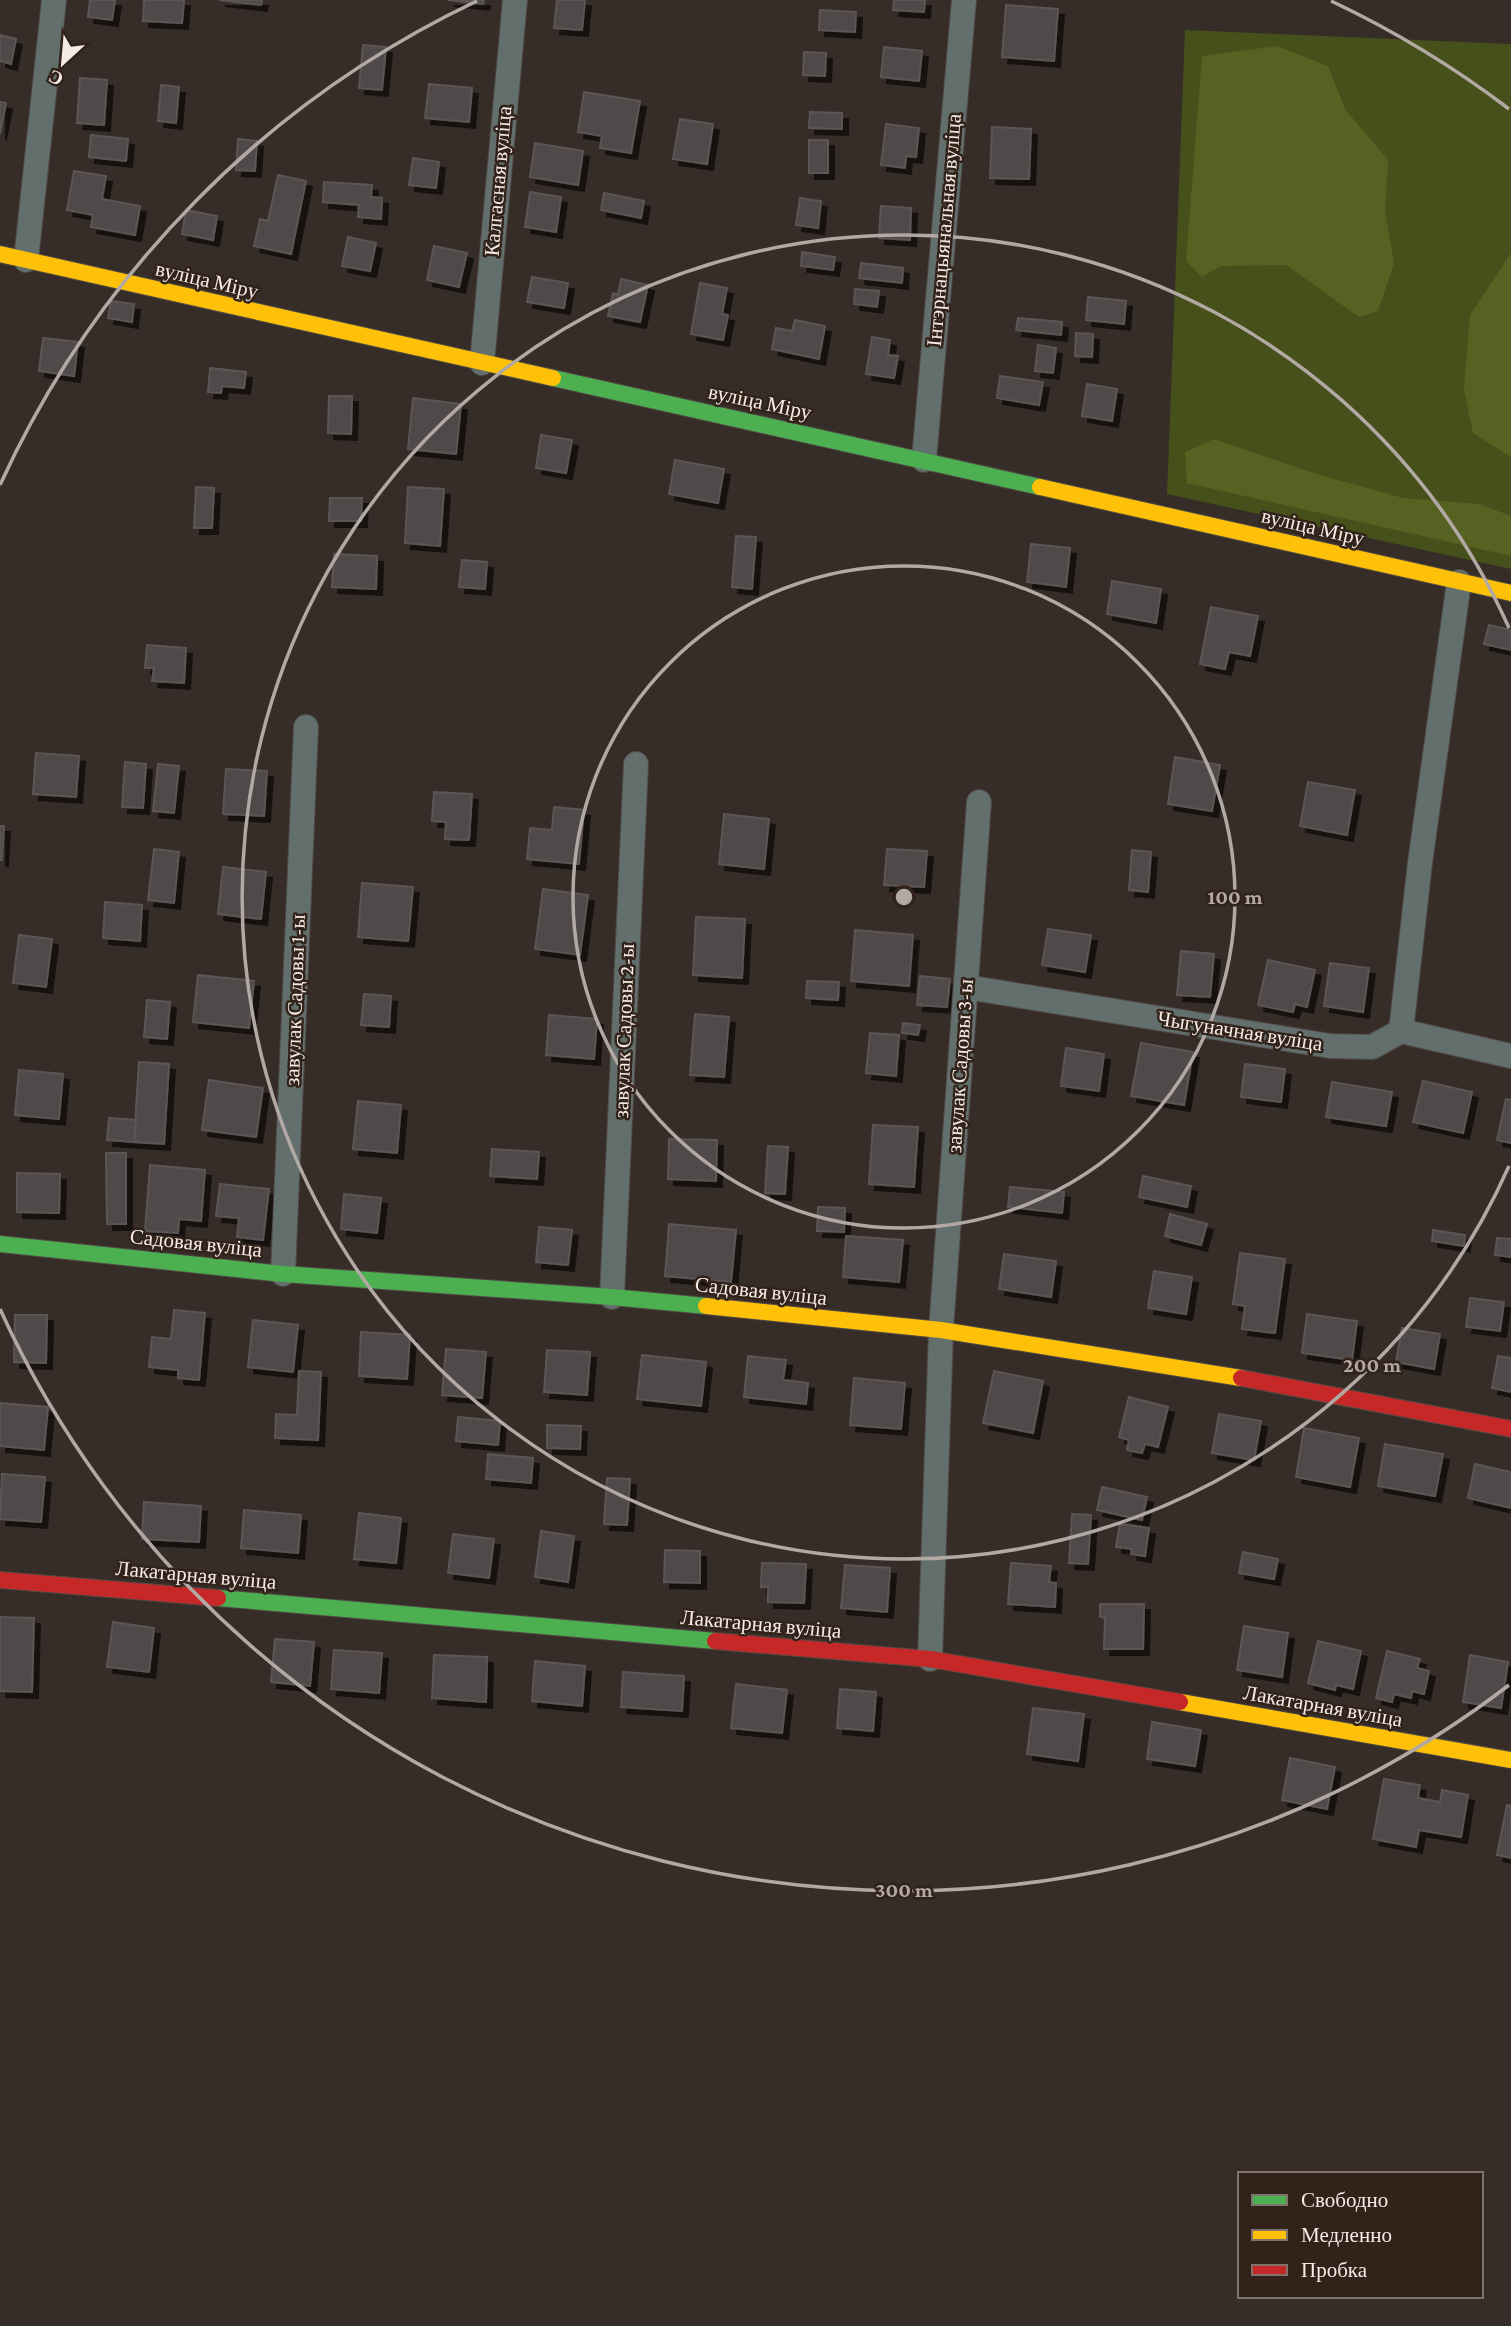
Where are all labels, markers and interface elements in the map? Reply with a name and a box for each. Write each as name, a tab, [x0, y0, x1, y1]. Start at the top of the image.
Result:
north arrow	[28, 28, 98, 98]
text: С	[45, 65, 67, 90]
street label: Калгасная вуліца	[479, 104, 517, 257]
street label: Інтэрнацыянальная вуліца	[922, 112, 966, 347]
street label: вуліца Міру	[153, 257, 261, 304]
street label: вуліца Міру	[706, 379, 814, 425]
street label: вуліца Міру	[1259, 504, 1367, 551]
centre of rings	[892, 885, 916, 909]
text: 100 m	[1207, 885, 1263, 909]
street label: завулак Садовы 1-ы	[280, 914, 310, 1086]
street label: завулак Садовы 2-ы	[609, 943, 639, 1119]
street label: завулак Садовы 3-ы	[942, 978, 978, 1154]
street label: Чыгуначная вуліца	[1156, 1006, 1325, 1056]
street label: Садовая вуліца	[129, 1224, 264, 1262]
street label: Садовая вуліца	[694, 1272, 829, 1310]
text: 200 m	[1343, 1353, 1401, 1377]
street label: Лакатарная вуліца	[115, 1556, 278, 1594]
street label: Лакатарная вуліца	[680, 1605, 843, 1643]
street label: Лакатарная вуліца	[1241, 1680, 1405, 1732]
text: 300 m	[875, 1878, 933, 1902]
legend	[1238, 2172, 1483, 2298]
text: Свободно	[1301, 2188, 1388, 2212]
text: Медленно	[1301, 2223, 1392, 2247]
text: Пробка	[1301, 2258, 1368, 2282]

